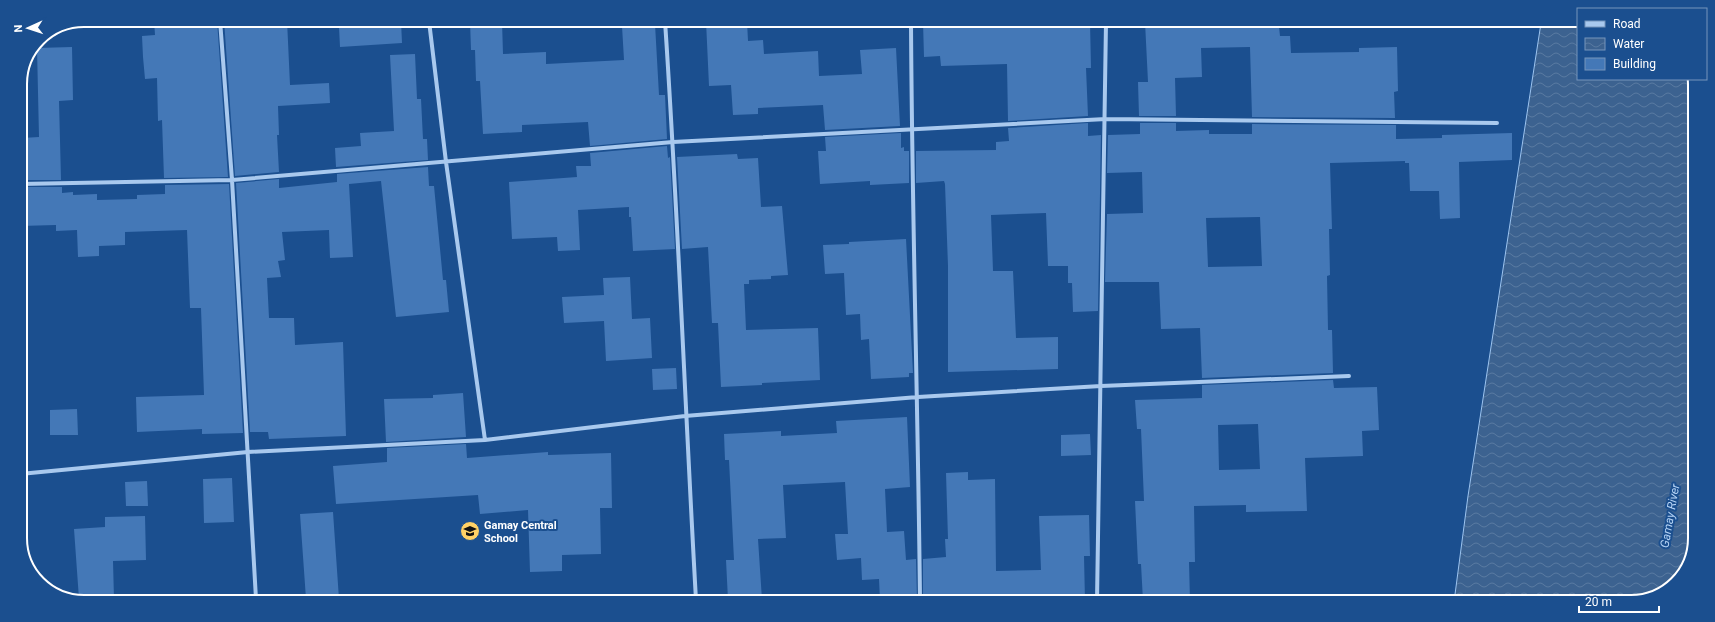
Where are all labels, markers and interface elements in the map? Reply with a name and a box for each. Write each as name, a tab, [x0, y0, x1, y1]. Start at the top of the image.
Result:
north arrow	[8, 8, 48, 48]
legend	[1577, 8, 1707, 80]
text: Road	[1613, 17, 1641, 31]
text: N	[12, 24, 25, 33]
text: Water	[1613, 37, 1644, 51]
text: Building	[1613, 57, 1656, 71]
water label: Gamay River	[1657, 482, 1683, 549]
place label: Gamay Central School	[484, 519, 557, 545]
school or university icon: Gamay Central School	[459, 520, 481, 542]
scale bar	[1579, 588, 1659, 614]
text: 20 m	[1585, 595, 1612, 609]

